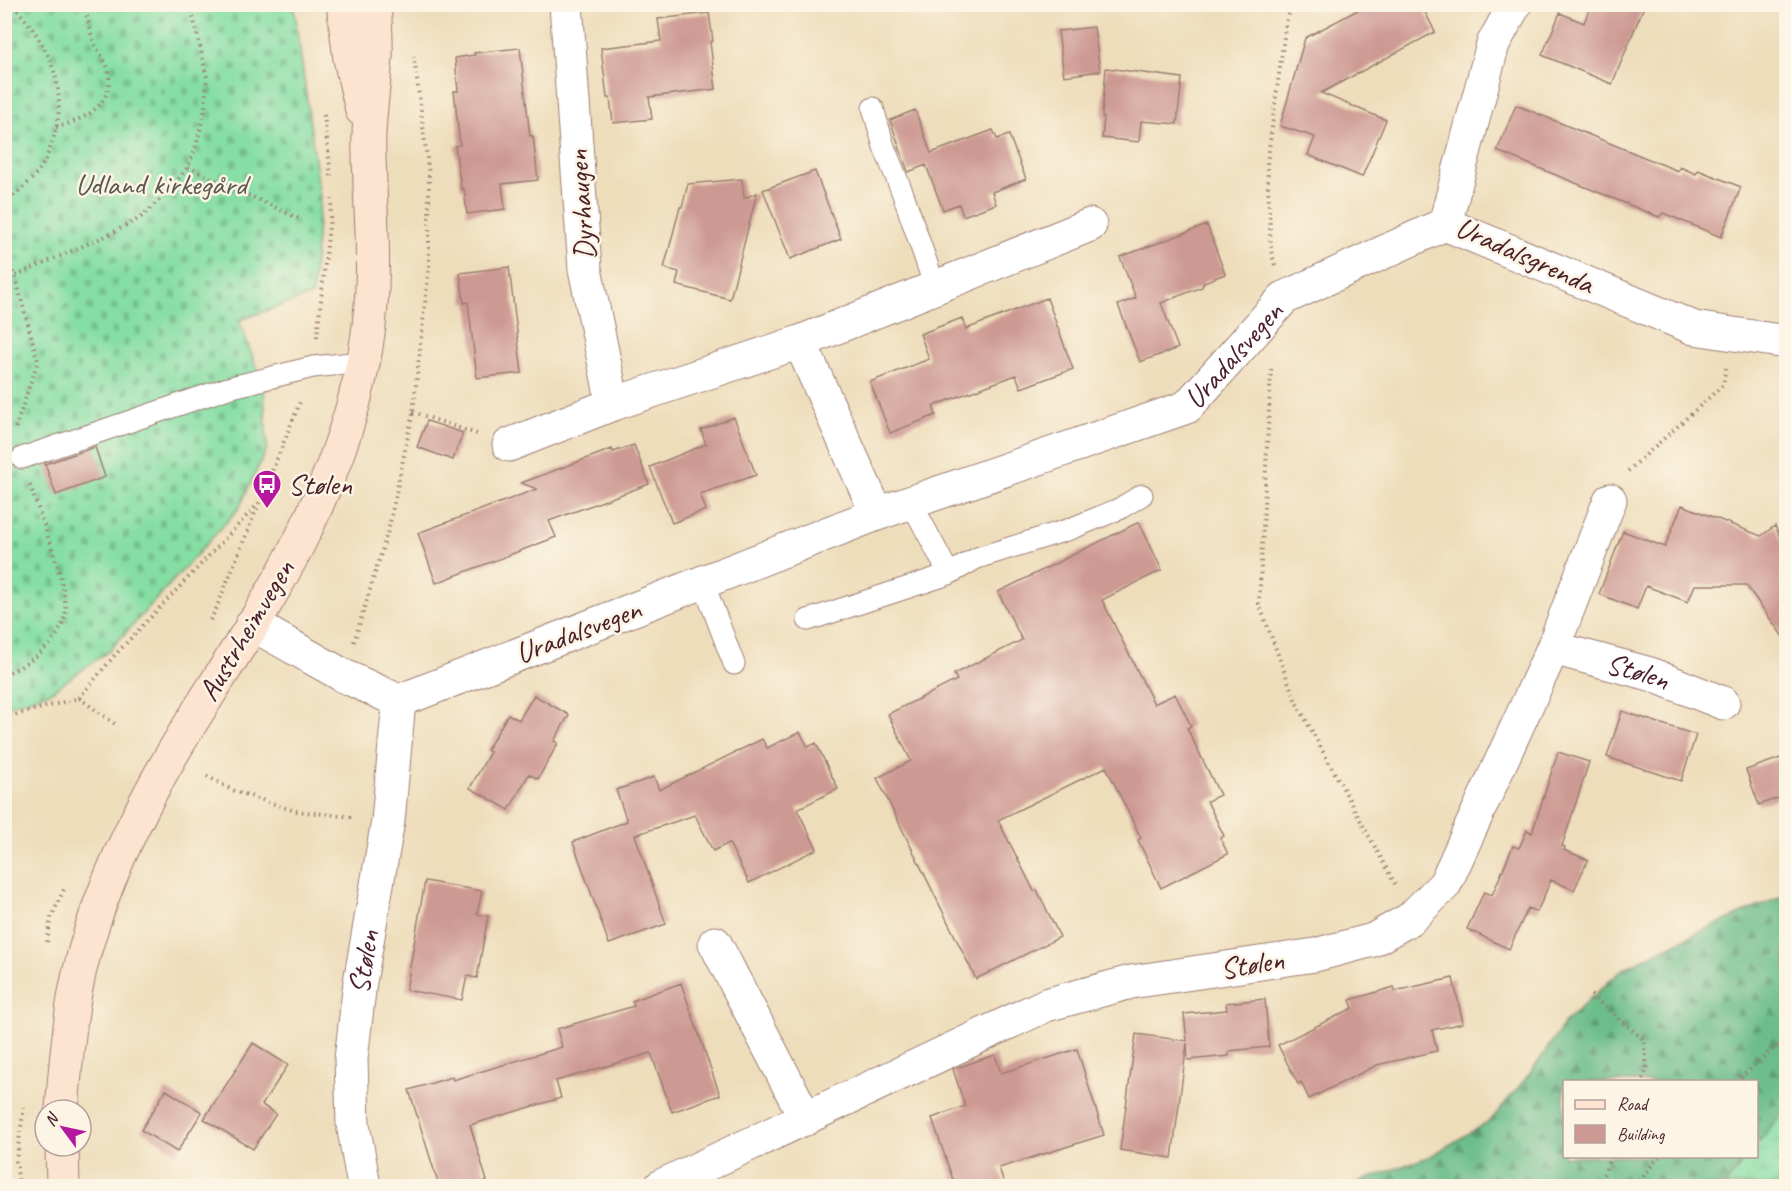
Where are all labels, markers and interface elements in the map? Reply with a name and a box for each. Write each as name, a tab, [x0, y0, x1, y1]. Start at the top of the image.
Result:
street label: Dyrhaugen	[558, 148, 604, 261]
park label: Udland kirkegård	[75, 165, 251, 203]
street label: Uradalsgrenda	[1450, 208, 1602, 303]
street label: Uradalsvegen	[1175, 292, 1292, 417]
place label: Stølen	[288, 465, 353, 503]
bus stop icon: Stølen	[251, 468, 283, 510]
street label: Austrheimvegen	[189, 552, 303, 708]
street label: Uradalsvegen	[510, 589, 647, 672]
street label: Stølen	[1602, 644, 1676, 699]
street label: Stølen	[340, 927, 388, 996]
street label: Stølen	[1217, 940, 1287, 988]
legend	[1563, 1080, 1758, 1158]
text: Road	[1617, 1093, 1650, 1115]
north arrow	[33, 1098, 93, 1158]
text: N	[40, 1108, 64, 1130]
text: Building	[1617, 1123, 1666, 1145]

